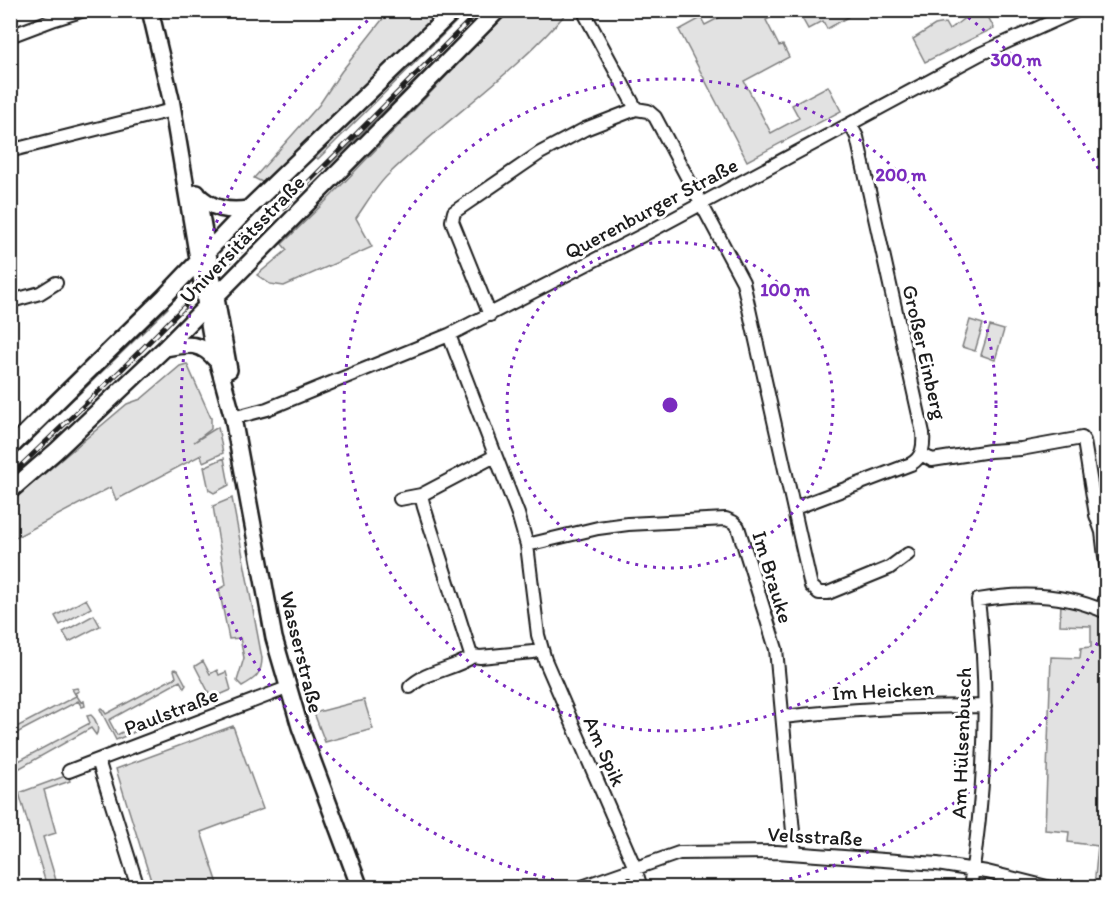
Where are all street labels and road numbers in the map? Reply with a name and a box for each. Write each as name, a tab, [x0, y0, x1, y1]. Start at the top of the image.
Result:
street label: Querenburger Straße	[560, 152, 742, 264]
street label: Universitätsstraße	[174, 169, 310, 309]
street label: Großer Einberg	[897, 282, 953, 422]
street label: Im Brauke	[747, 528, 799, 626]
street label: Wasserstraße	[275, 589, 329, 715]
street label: Am Hülsenbusch	[946, 667, 976, 819]
street label: Im Heicken	[831, 675, 935, 705]
street label: Paulstraße	[120, 682, 222, 740]
street label: Am Spik	[578, 712, 632, 790]
street label: Velsstraße	[767, 821, 863, 851]

